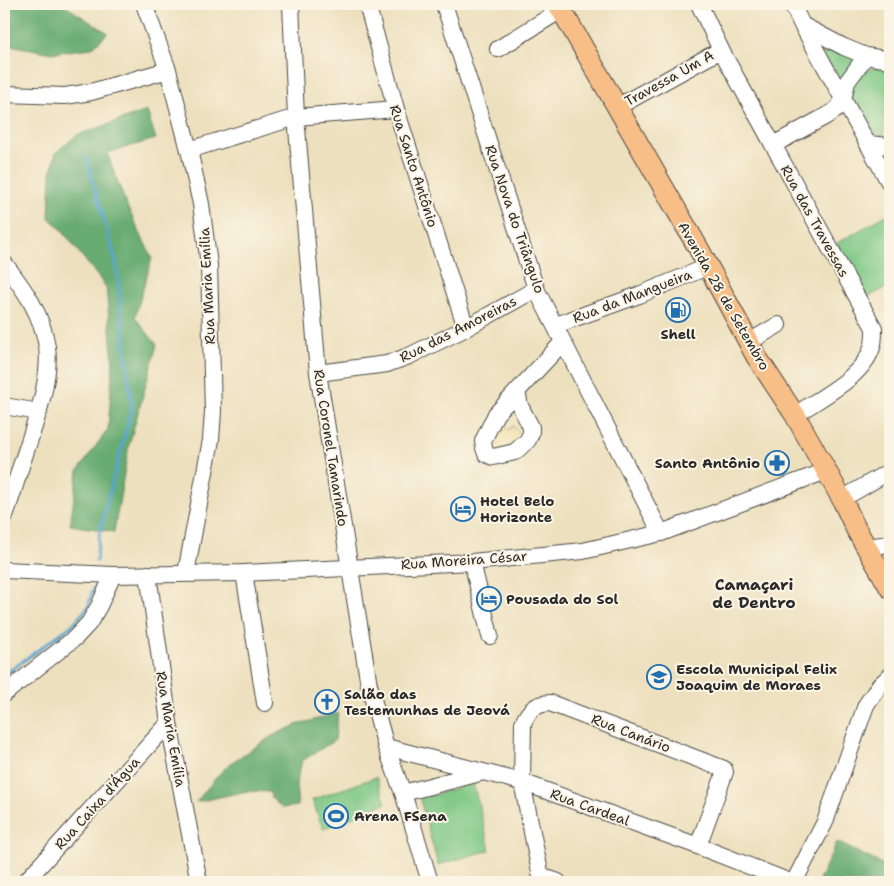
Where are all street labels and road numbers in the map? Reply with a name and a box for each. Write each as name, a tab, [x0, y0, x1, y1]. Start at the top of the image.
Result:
street label: Travessa Um A	[621, 46, 717, 110]
street label: Rua Santo Antônio	[386, 103, 442, 229]
street label: Rua Nova do Triângulo	[481, 142, 549, 296]
street label: Rua das Travessas	[777, 162, 853, 280]
street label: Avenida 28 de Setembro	[674, 219, 774, 373]
street label: Rua Maria Emília	[195, 227, 219, 345]
street label: Rua da Mangueira	[570, 265, 694, 327]
street label: Rua das Amoreiras	[396, 292, 520, 366]
street label: Rua Coronel Tamarindo	[310, 368, 352, 528]
street label: Rua Moreira César	[400, 547, 528, 573]
street label: Rua Maria Emília	[152, 670, 190, 788]
street label: Rua Canário	[589, 710, 673, 756]
street label: Rua Caixa d'Água	[51, 753, 144, 853]
street label: Rua Cardeal	[548, 784, 633, 830]

